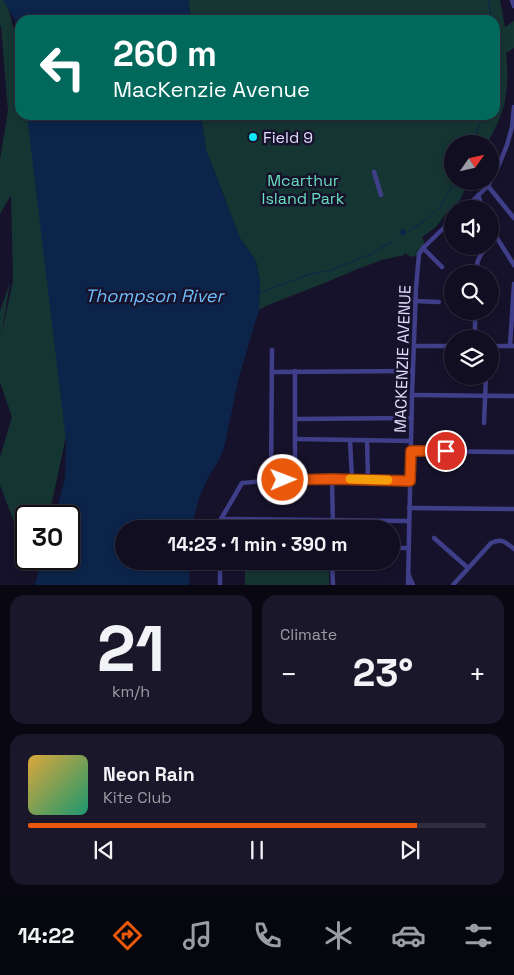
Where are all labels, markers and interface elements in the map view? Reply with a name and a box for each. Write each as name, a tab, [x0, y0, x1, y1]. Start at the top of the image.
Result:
text: 260 m	[113, 32, 217, 76]
icon: left	[30, 35, 95, 100]
text: MacKenzie Avenue	[113, 75, 310, 103]
place label: Field 9	[263, 127, 313, 148]
marker: Field 9	[247, 131, 259, 143]
north arrow	[444, 135, 499, 190]
map controls	[444, 135, 499, 385]
park label: Mcarthur Island Park	[262, 170, 345, 209]
button: sound	[444, 200, 499, 255]
button: search	[444, 265, 499, 320]
water label: Thompson River	[85, 284, 226, 307]
street label: MACKENZIE AVENUE	[389, 285, 416, 433]
button: layers	[444, 330, 499, 385]
pin	[425, 430, 467, 472]
icon: arrive	[432, 437, 460, 465]
position arrow	[256, 453, 308, 505]
speed limit sign: 30	[15, 505, 80, 570]
text: 14:23 · 1 min · 390 m	[168, 532, 347, 557]
text: 21	[97, 607, 165, 690]
text: Climate	[280, 624, 337, 645]
text: 23°	[353, 649, 413, 697]
text: −	[280, 656, 297, 692]
text: +	[469, 656, 486, 692]
text: km/h	[112, 681, 150, 702]
text: Neon Rain	[103, 762, 195, 787]
text: Kite Club	[103, 787, 172, 808]
icon: previous	[90, 836, 118, 864]
icon: pause	[243, 836, 271, 864]
icon: next	[396, 836, 424, 864]
icon: directions	[110, 918, 145, 953]
icon: music	[180, 918, 215, 953]
icon: phone	[250, 918, 285, 953]
icon: climate	[321, 918, 356, 953]
icon: car	[391, 918, 426, 953]
icon: filters	[461, 918, 496, 953]
text: 14:22	[18, 921, 74, 949]

